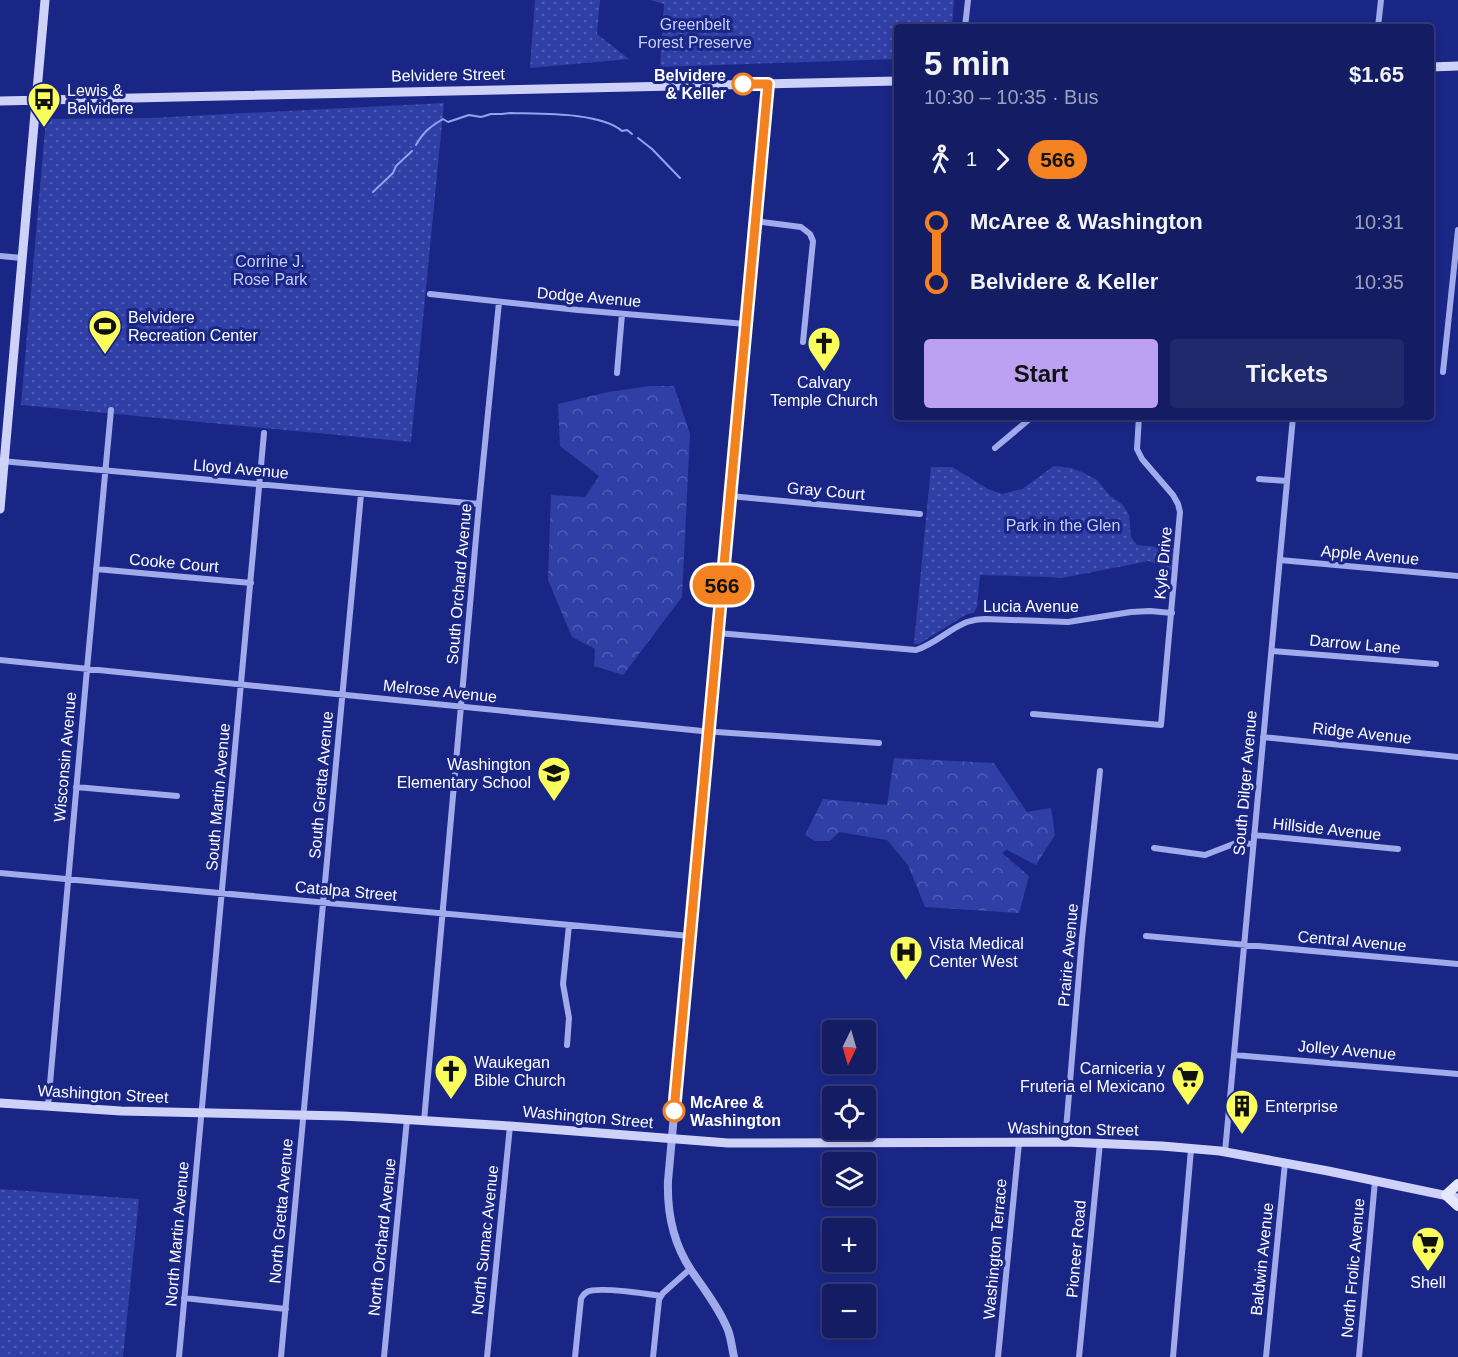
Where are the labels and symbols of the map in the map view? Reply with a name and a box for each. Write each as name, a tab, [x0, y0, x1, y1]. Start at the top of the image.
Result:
park label: Greenbelt Forest Preserve	[638, 16, 752, 51]
street label: Belvidere Street	[391, 65, 506, 84]
place label: Belvidere & Keller	[654, 67, 726, 102]
marker: Belvidere & Keller	[732, 73, 754, 95]
bus stop icon: Lewis & Belvidere	[26, 81, 62, 128]
place label: Lewis & Belvidere	[67, 82, 134, 117]
park label: Corrine J. Rose Park	[233, 253, 308, 288]
street label: Dodge Avenue	[536, 284, 642, 310]
sports icon: Belvidere Recreation Center	[87, 308, 123, 355]
place label: Belvidere Recreation Center	[128, 309, 259, 344]
church icon: Calvary Temple Church	[806, 325, 842, 372]
place label: Calvary Temple Church	[770, 374, 878, 409]
street label: Lloyd Avenue	[193, 456, 290, 482]
street label: Gray Court	[786, 479, 866, 503]
street label: South Orchard Avenue	[443, 503, 475, 665]
park label: Park in the Glen	[1006, 517, 1120, 534]
street label: Kyle Drive	[1151, 526, 1175, 600]
street label: Apple Avenue	[1320, 542, 1420, 568]
street label: Cooke Court	[129, 551, 220, 575]
line badge: 566	[688, 566, 756, 604]
street label: Lucia Avenue	[983, 598, 1079, 615]
street label: Darrow Lane	[1309, 632, 1401, 656]
street label: Melrose Avenue	[382, 677, 498, 705]
street label: Wisconsin Avenue	[51, 691, 79, 823]
street label: South Gretta Avenue	[306, 710, 336, 860]
street label: South Dilger Avenue	[1230, 710, 1260, 856]
street label: Ridge Avenue	[1312, 719, 1412, 747]
street label: South Martin Avenue	[203, 722, 233, 872]
school or university icon: Washington Elementary School	[536, 755, 572, 802]
place label: Washington Elementary School	[397, 756, 531, 791]
street label: Hillside Avenue	[1272, 815, 1382, 843]
street label: Catalpa Street	[294, 878, 398, 904]
street label: Prairie Avenue	[1055, 902, 1081, 1007]
street label: Central Avenue	[1297, 928, 1407, 954]
hospital icon: Vista Medical Center West	[888, 934, 924, 981]
place label: Vista Medical Center West	[929, 935, 1024, 970]
north arrow	[822, 1020, 876, 1074]
street label: Jolley Avenue	[1297, 1037, 1397, 1063]
church icon: Waukegan Bible Church	[433, 1053, 469, 1100]
place label: Waukegan Bible Church	[474, 1054, 566, 1089]
supermarket icon: Carniceria y Fruteria el Mexicano	[1170, 1059, 1206, 1106]
place label: Carniceria y Fruteria el Mexicano	[1020, 1060, 1165, 1095]
street label: Washington Street	[37, 1082, 169, 1106]
building icon: Enterprise	[1224, 1088, 1260, 1135]
place label: McAree & Washington	[690, 1094, 781, 1129]
place label: Enterprise	[1265, 1098, 1338, 1115]
marker: McAree & Washington	[663, 1100, 685, 1122]
street label: Washington Street	[522, 1103, 655, 1131]
street label: Washington Street	[1007, 1119, 1139, 1139]
street label: North Gretta Avenue	[266, 1138, 296, 1284]
street label: North Orchard Avenue	[365, 1157, 399, 1317]
street label: North Martin Avenue	[162, 1161, 192, 1307]
street label: North Sumac Avenue	[469, 1164, 501, 1316]
street label: Washington Terrace	[980, 1178, 1010, 1320]
street label: North Frolic Avenue	[1338, 1197, 1368, 1339]
street label: Pioneer Road	[1063, 1200, 1089, 1298]
street label: Baldwin Avenue	[1248, 1202, 1276, 1316]
supermarket icon: Shell	[1410, 1225, 1446, 1272]
place label: Shell	[1410, 1274, 1446, 1291]

